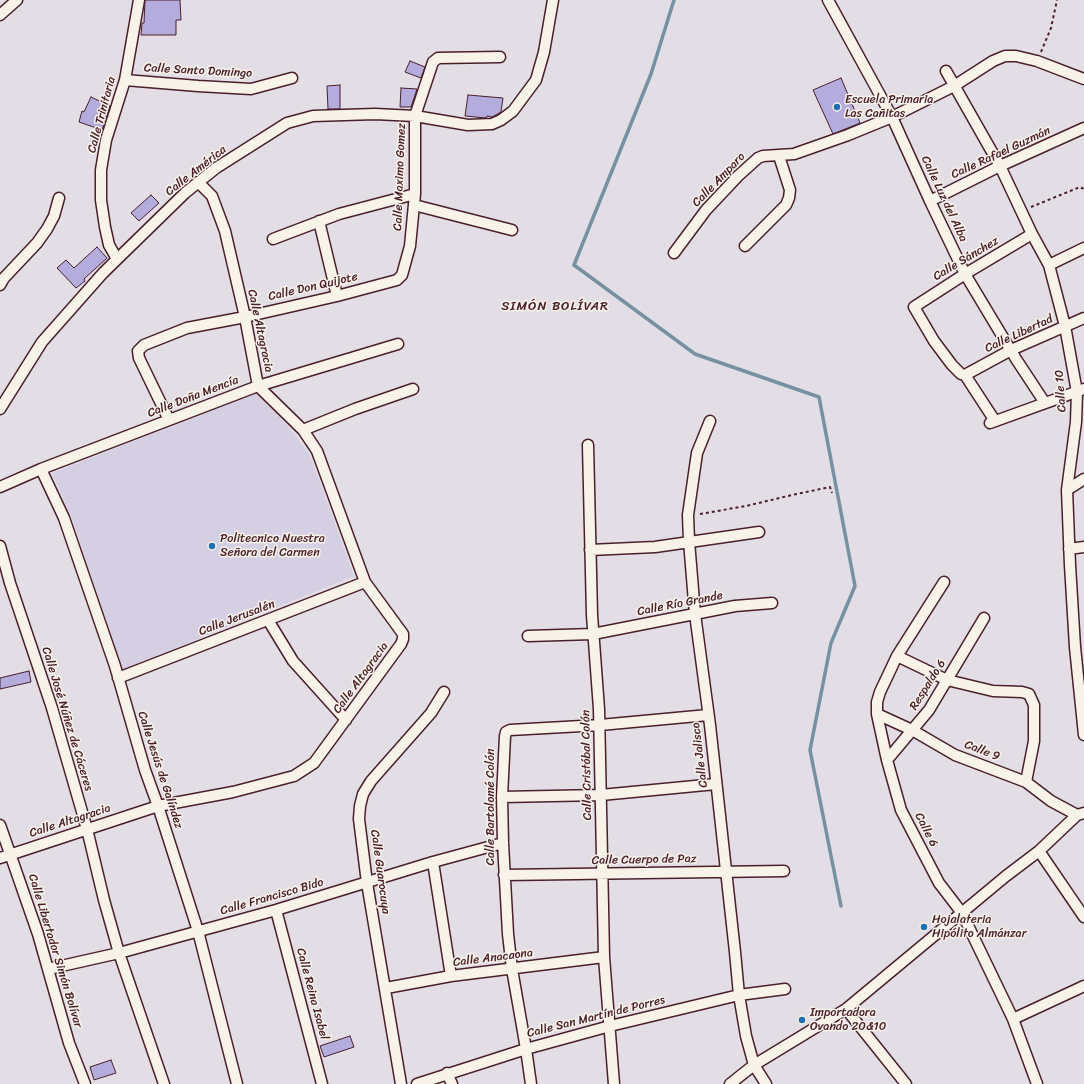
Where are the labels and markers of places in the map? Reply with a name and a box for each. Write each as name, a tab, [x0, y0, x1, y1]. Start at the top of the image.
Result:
place label: Escuela Primaria Las Cañitas	[845, 93, 933, 121]
marker: Escuela Primaria Las Cañitas	[832, 102, 842, 112]
place label: Politecnico Nuestra Señora del Carmen	[220, 532, 325, 560]
marker: Politecnico Nuestra Señora del Carmen	[207, 541, 217, 551]
place label: Hojalateria Hipólito Almánzar	[932, 913, 1027, 941]
marker: Hojalateria Hipólito Almánzar	[919, 922, 929, 932]
place label: Importadora Ovando 20&10	[810, 1006, 886, 1034]
marker: Importadora Ovando 20&10	[797, 1015, 807, 1025]

